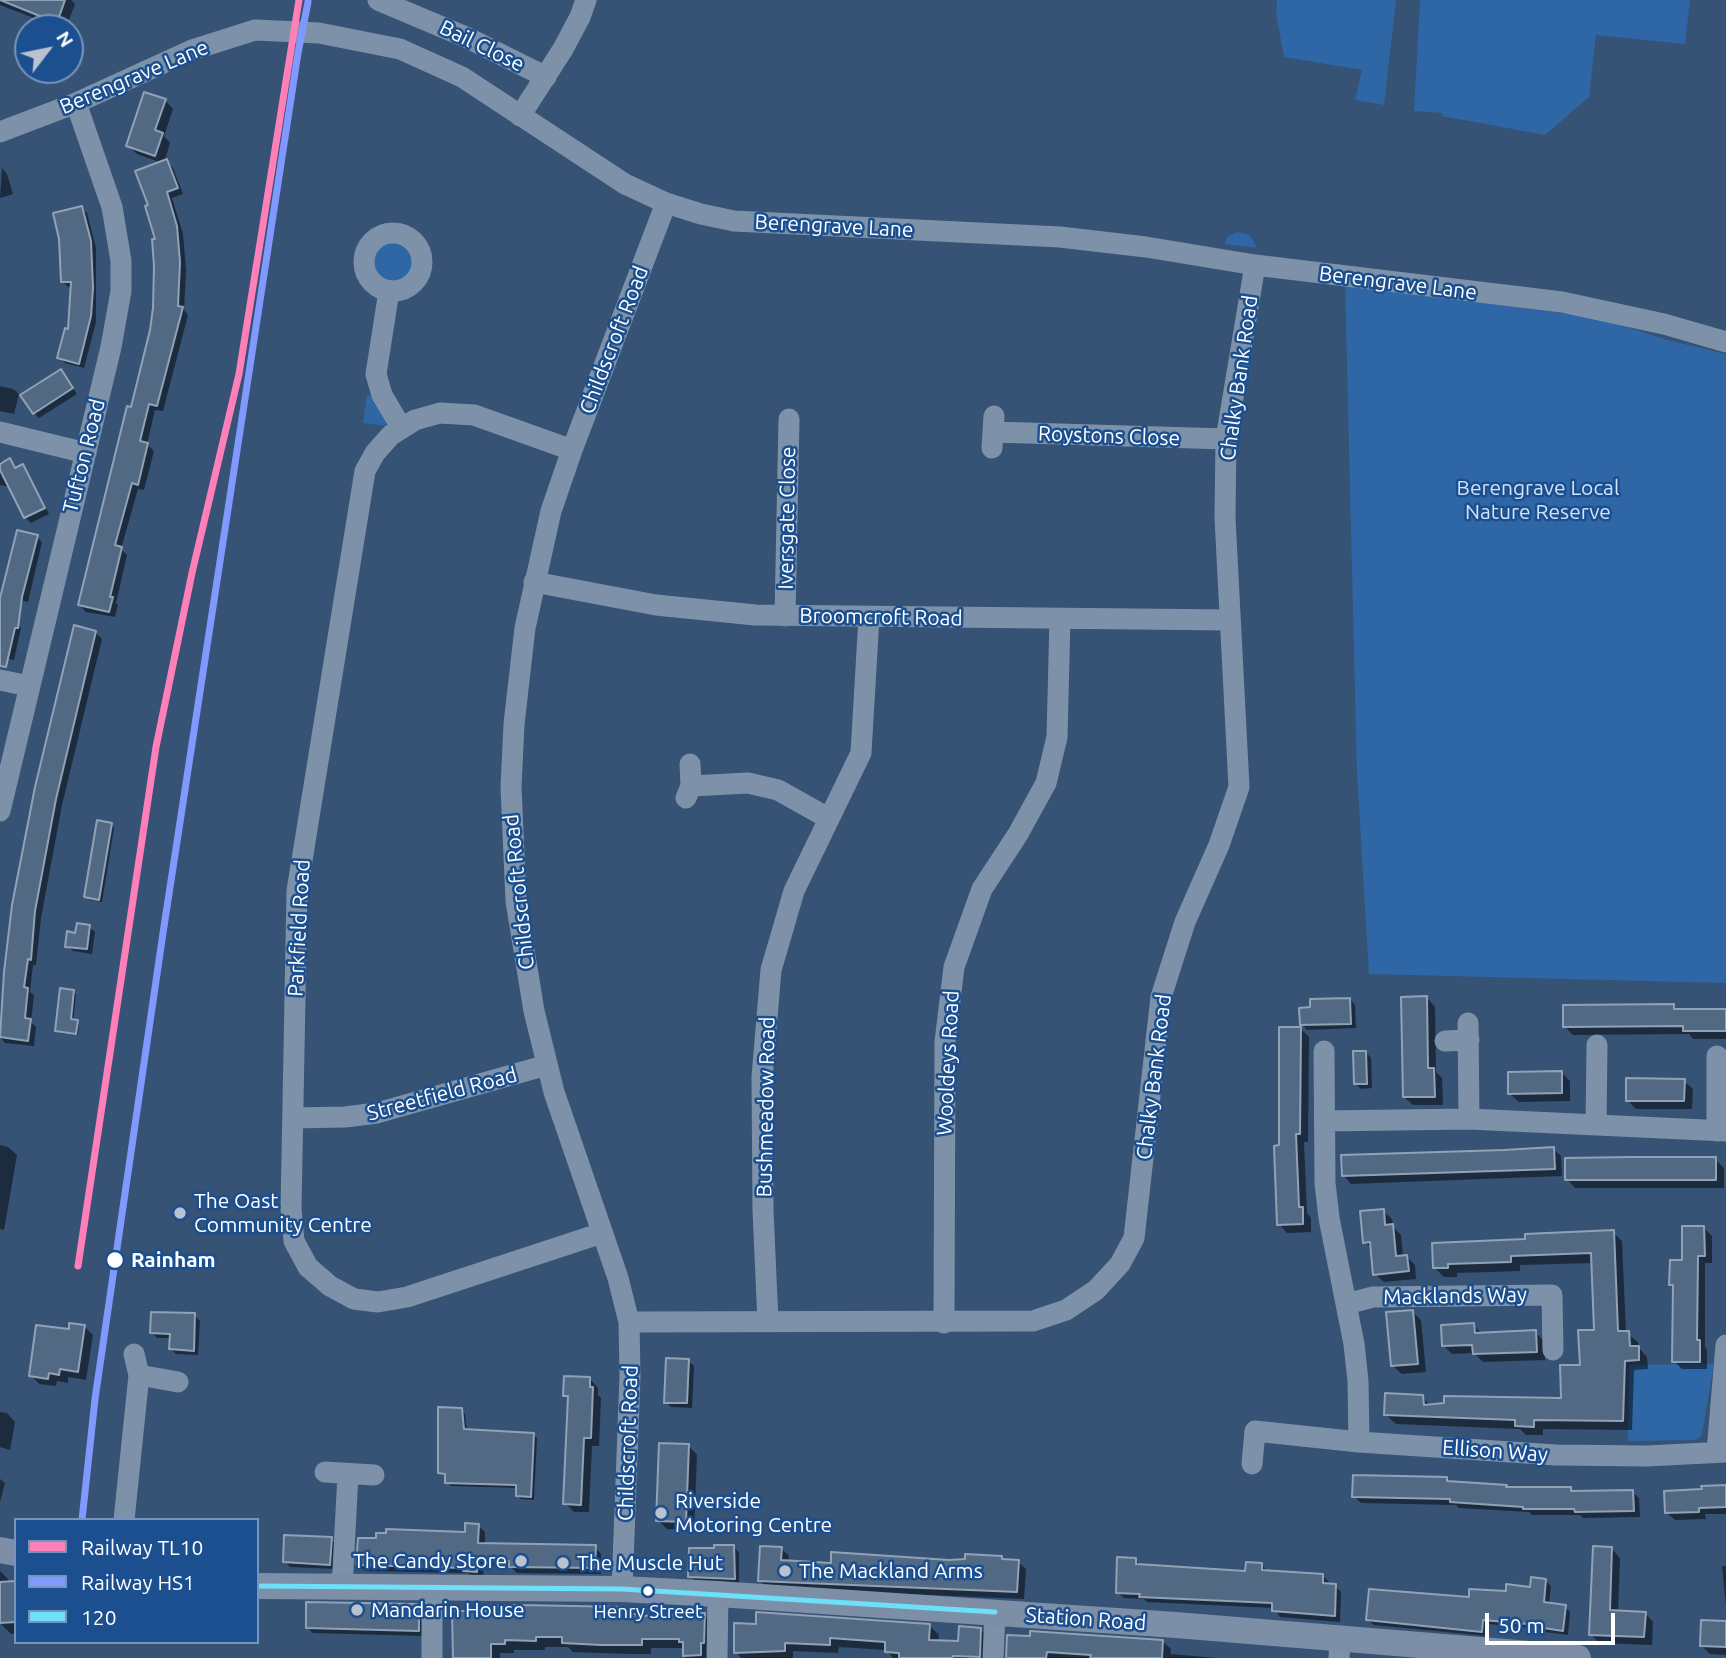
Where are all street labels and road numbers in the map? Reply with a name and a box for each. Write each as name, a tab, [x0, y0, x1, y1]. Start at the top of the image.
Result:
street label: Bail Close	[436, 15, 528, 77]
street label: Berengrave Lane	[56, 34, 212, 120]
street label: Berengrave Lane	[754, 209, 914, 243]
street label: Berengrave Lane	[1318, 261, 1478, 305]
street label: Childscroft Road	[574, 263, 654, 417]
street label: Chalky Bank Road	[1215, 294, 1263, 462]
street label: Tufton Road	[58, 396, 110, 516]
street label: Roystons Close	[1037, 421, 1181, 451]
street label: Iversgate Close	[773, 446, 801, 590]
street label: Broomcroft Road	[799, 603, 963, 631]
street label: Childscroft Road	[498, 813, 540, 971]
street label: Parkfield Road	[283, 859, 315, 997]
street label: Wooldeys Road	[932, 990, 964, 1136]
street label: Chalky Bank Road	[1131, 993, 1177, 1161]
street label: Bushmeadow Road	[752, 1016, 780, 1198]
street label: Streetfield Road	[364, 1062, 520, 1126]
street label: Macklands Way	[1383, 1282, 1527, 1310]
street label: Childscroft Road	[613, 1364, 643, 1522]
street label: Ellison Way	[1441, 1435, 1549, 1467]
street label: Station Road	[1025, 1602, 1147, 1636]

